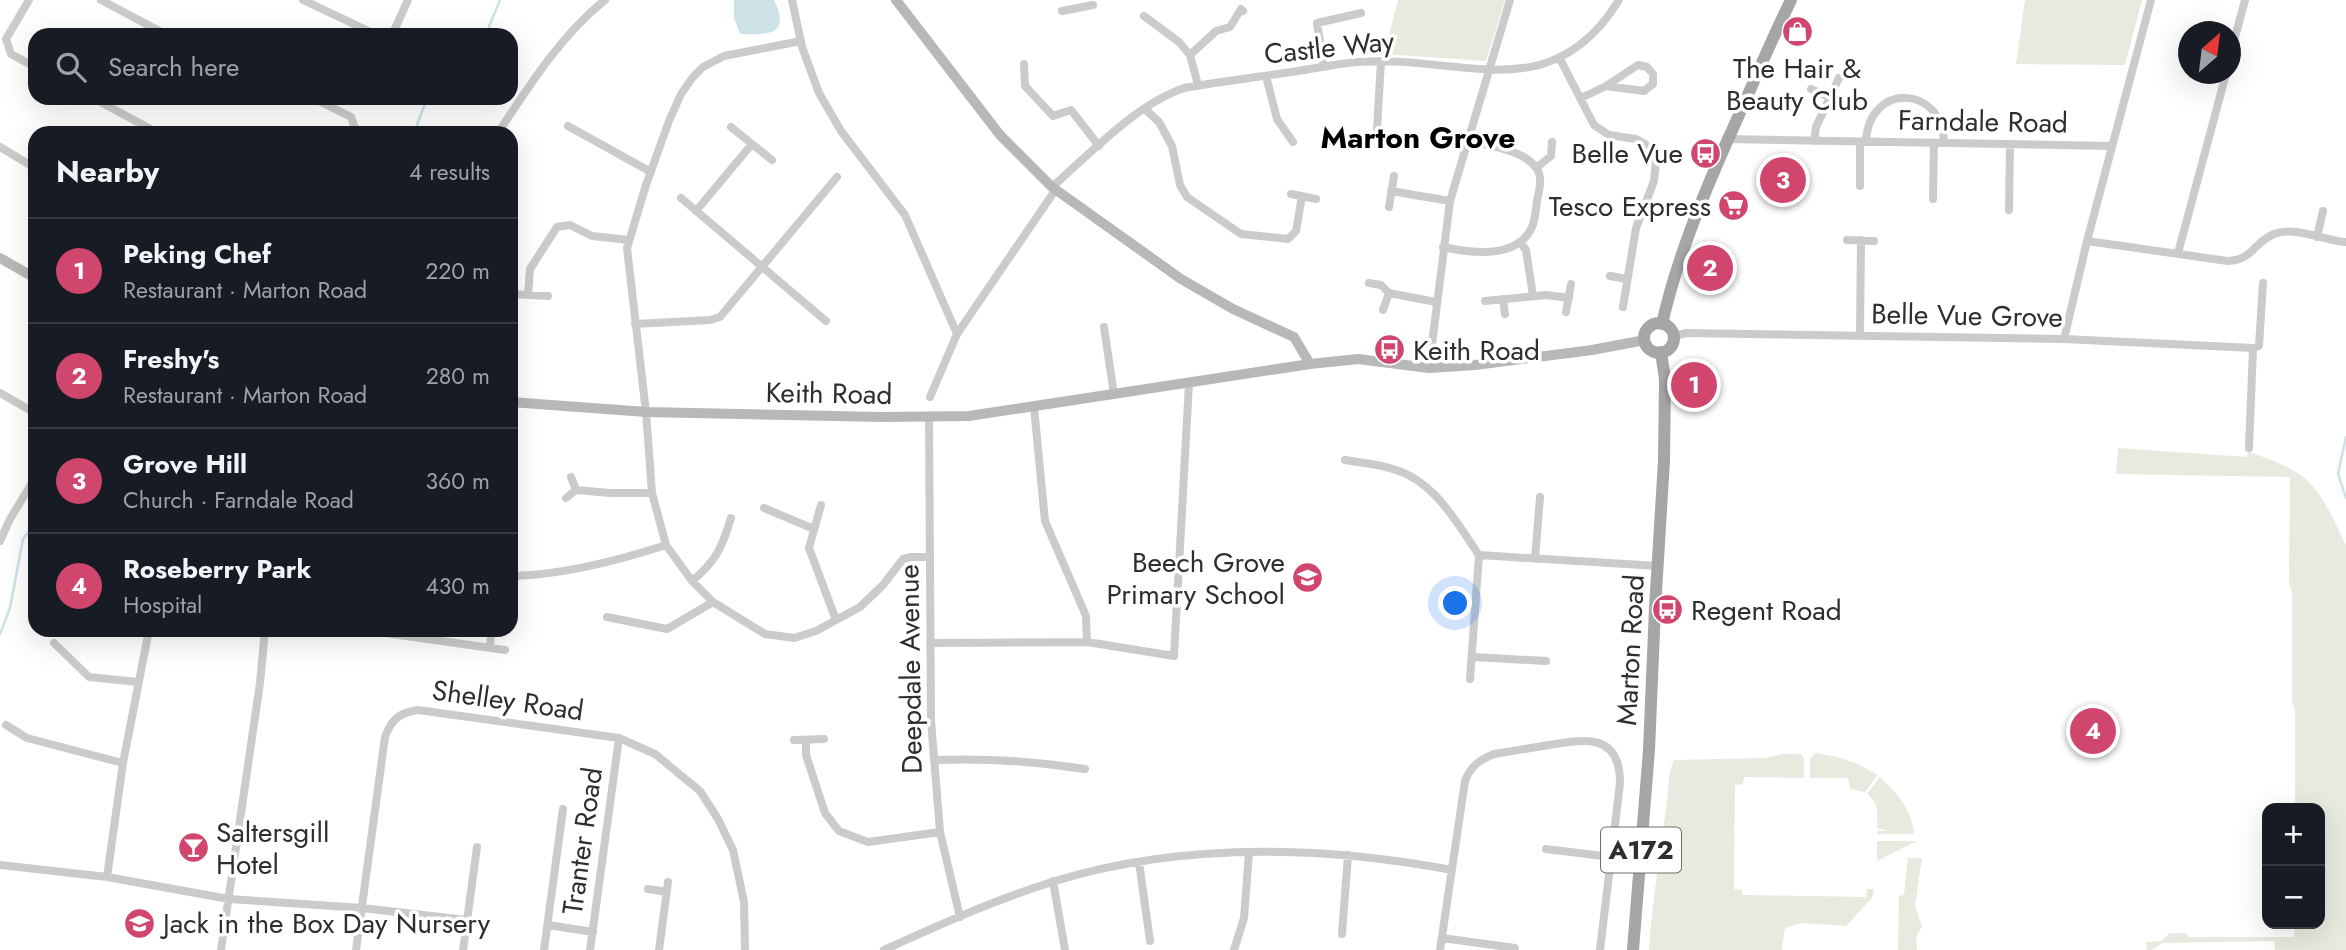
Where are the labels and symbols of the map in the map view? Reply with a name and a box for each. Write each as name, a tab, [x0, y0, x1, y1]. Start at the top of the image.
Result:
shop icon: The Hair & Beauty Club	[1780, 14, 1814, 48]
street label: Castle Way	[1262, 20, 1397, 75]
north arrow	[2178, 21, 2241, 84]
place label: The Hair & Beauty Club	[1726, 48, 1868, 121]
street label: Farndale Road	[1898, 100, 2068, 143]
district label: Marton Grove	[1321, 116, 1515, 159]
place label: Belle Vue	[1572, 133, 1683, 174]
bus stop icon: Belle Vue	[1689, 136, 1723, 170]
pin: 3	[1760, 154, 1806, 206]
place label: Tesco Express	[1549, 186, 1711, 227]
supermarket icon: Tesco Express	[1717, 189, 1751, 223]
pin: 2	[1687, 242, 1733, 294]
street label: Belle Vue Grove	[1871, 293, 2063, 338]
place label: Keith Road	[1413, 330, 1540, 371]
bus stop icon: Keith Road	[1373, 333, 1407, 367]
pin: 1	[1671, 359, 1717, 411]
street label: Keith Road	[765, 372, 893, 415]
place label: Beech Grove Primary School	[1106, 542, 1285, 615]
school or university icon: Beech Grove Primary School	[1291, 561, 1325, 595]
street label: Deepdale Avenue	[888, 564, 933, 774]
street label: Marton Road	[1606, 573, 1655, 727]
your location	[1438, 586, 1472, 620]
place label: Regent Road	[1691, 590, 1842, 631]
bus stop icon: Regent Road	[1651, 593, 1685, 627]
street label: Shelley Road	[430, 670, 586, 731]
pin: 4	[2070, 705, 2116, 757]
street label: Tranter Road	[552, 765, 613, 917]
place label: Saltersgill Hotel	[216, 812, 329, 885]
road number: A172	[1601, 828, 1681, 872]
bar icon: Saltersgill Hotel	[176, 831, 210, 865]
place label: Jack in the Box Day Nursery	[159, 903, 491, 944]
school or university icon: Jack in the Box Day Nursery	[123, 906, 157, 940]

